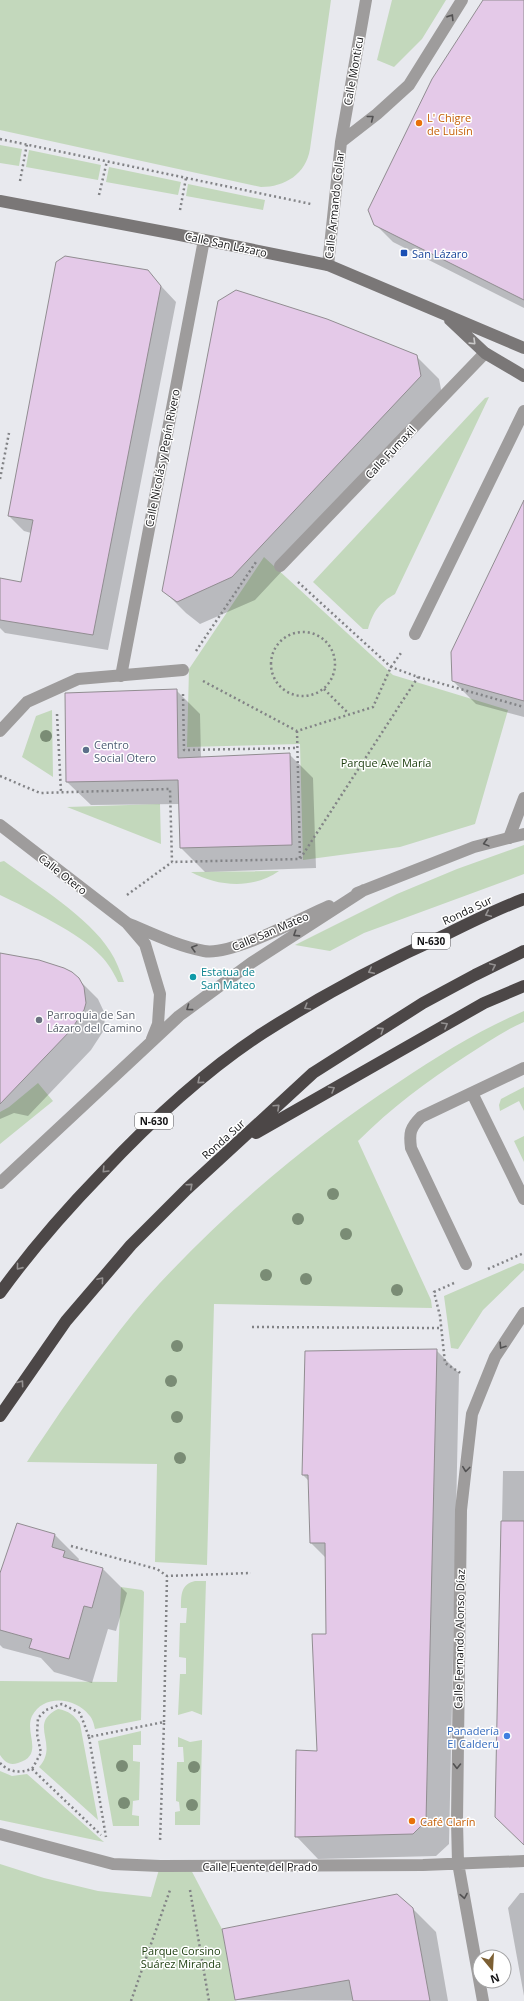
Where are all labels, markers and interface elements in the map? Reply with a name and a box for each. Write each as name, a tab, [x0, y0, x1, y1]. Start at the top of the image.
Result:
one-way arrow	[447, 15, 454, 22]
street label: Calle Monticu	[340, 35, 366, 107]
place label: L' Chigre de Luisín	[427, 110, 473, 138]
one-way arrow	[367, 116, 374, 123]
marker: L' Chigre de Luisín	[414, 118, 424, 128]
street label: Calle Armando Collar	[321, 150, 347, 260]
street label: Calle San Lázaro	[184, 228, 269, 260]
place label: San Lázaro	[412, 246, 468, 261]
marker: San Lázaro	[399, 248, 409, 258]
one-way arrow	[468, 337, 476, 344]
street label: Calle Nicolás y Pepín Rivero	[141, 387, 183, 528]
street label: Calle Fumaxil	[361, 422, 419, 482]
place label: Centro Social Otero	[94, 737, 157, 765]
marker: Centro Social Otero	[81, 745, 91, 755]
park label: Parque Ave María	[341, 755, 431, 770]
one-way arrow	[483, 839, 489, 847]
street label: Calle Otero	[36, 850, 91, 898]
street label: Ronda Sur	[440, 892, 495, 928]
street label: Calle San Mateo	[229, 908, 311, 954]
one-way arrow	[485, 910, 492, 918]
one-way arrow	[293, 929, 300, 937]
road number: N-630	[412, 933, 450, 949]
one-way arrow	[191, 944, 198, 953]
one-way arrow	[489, 963, 497, 971]
place label: Estatua de San Mateo	[201, 964, 256, 992]
one-way arrow	[368, 966, 375, 974]
marker: Estatua de San Mateo	[188, 972, 198, 982]
one-way arrow	[304, 1002, 311, 1009]
one-way arrow	[186, 1003, 193, 1011]
place label: Parroquia de San Lázaro del Camino	[47, 1007, 142, 1035]
marker: Parroquia de San Lázaro del Camino	[34, 1015, 44, 1025]
one-way arrow	[441, 1022, 448, 1029]
one-way arrow	[377, 1027, 384, 1035]
one-way arrow	[198, 1076, 205, 1083]
one-way arrow	[328, 1086, 336, 1094]
one-way arrow	[272, 1104, 280, 1112]
road number: N-630	[135, 1113, 173, 1129]
street label: Ronda Sur	[198, 1115, 248, 1162]
one-way arrow	[103, 1165, 110, 1172]
one-way arrow	[186, 1184, 193, 1191]
one-way arrow	[17, 1262, 24, 1269]
one-way arrow	[96, 1278, 103, 1285]
one-way arrow	[500, 1341, 507, 1348]
one-way arrow	[16, 1380, 24, 1387]
one-way arrow	[462, 1466, 471, 1472]
street label: Calle Fernando Alonso Díaz	[450, 1569, 468, 1709]
place label: Panadería El Calderu	[447, 1723, 499, 1751]
marker: Panadería El Calderu	[502, 1731, 512, 1741]
one-way arrow	[453, 1763, 461, 1769]
place label: Café Clarín	[420, 1814, 476, 1829]
marker: Café Clarín	[407, 1816, 417, 1826]
street label: Calle Fuente del Prado	[202, 1859, 318, 1874]
one-way arrow	[459, 1893, 468, 1899]
park label: Parque Corsino Suárez Miranda	[141, 1943, 221, 1971]
north arrow	[472, 1949, 512, 1989]
text: N	[489, 1970, 502, 1988]

